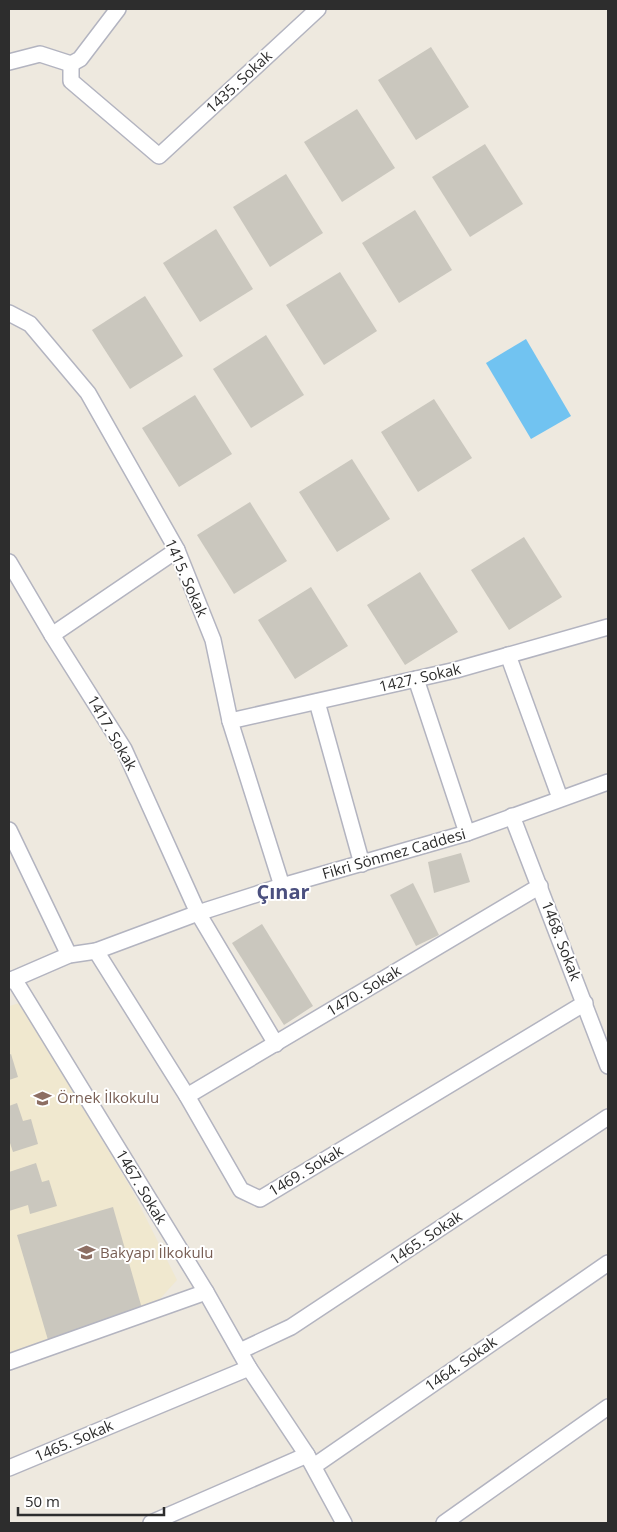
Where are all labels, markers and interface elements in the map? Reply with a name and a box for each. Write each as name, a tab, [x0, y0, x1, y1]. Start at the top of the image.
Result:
street label: 1435. Sokak	[201, 45, 276, 117]
street label: 1415. Sokak	[161, 535, 213, 620]
street label: 1427. Sokak	[377, 658, 463, 696]
street label: 1417. Sokak	[83, 691, 142, 774]
street label: Fikri Sönmez Caddesi	[320, 823, 468, 883]
district label: Çınar	[256, 878, 310, 905]
street label: 1468. Sokak	[538, 898, 586, 983]
street label: 1470. Sokak	[323, 960, 405, 1020]
place label: Örnek İlkokulu	[57, 1087, 159, 1107]
school or university icon: Örnek İlkokulu	[33, 1088, 53, 1108]
street label: 1469. Sokak	[265, 1140, 347, 1200]
street label: 1467. Sokak	[112, 1146, 172, 1228]
street label: 1465. Sokak	[385, 1205, 466, 1269]
place label: Bakyapı İlkokulu	[100, 1242, 214, 1262]
school or university icon: Bakyapı İlkokulu	[76, 1243, 96, 1263]
street label: 1464. Sokak	[420, 1331, 500, 1395]
street label: 1465. Sokak	[31, 1415, 116, 1466]
scale bar	[18, 1484, 164, 1516]
text: 50 m	[25, 1491, 60, 1511]

